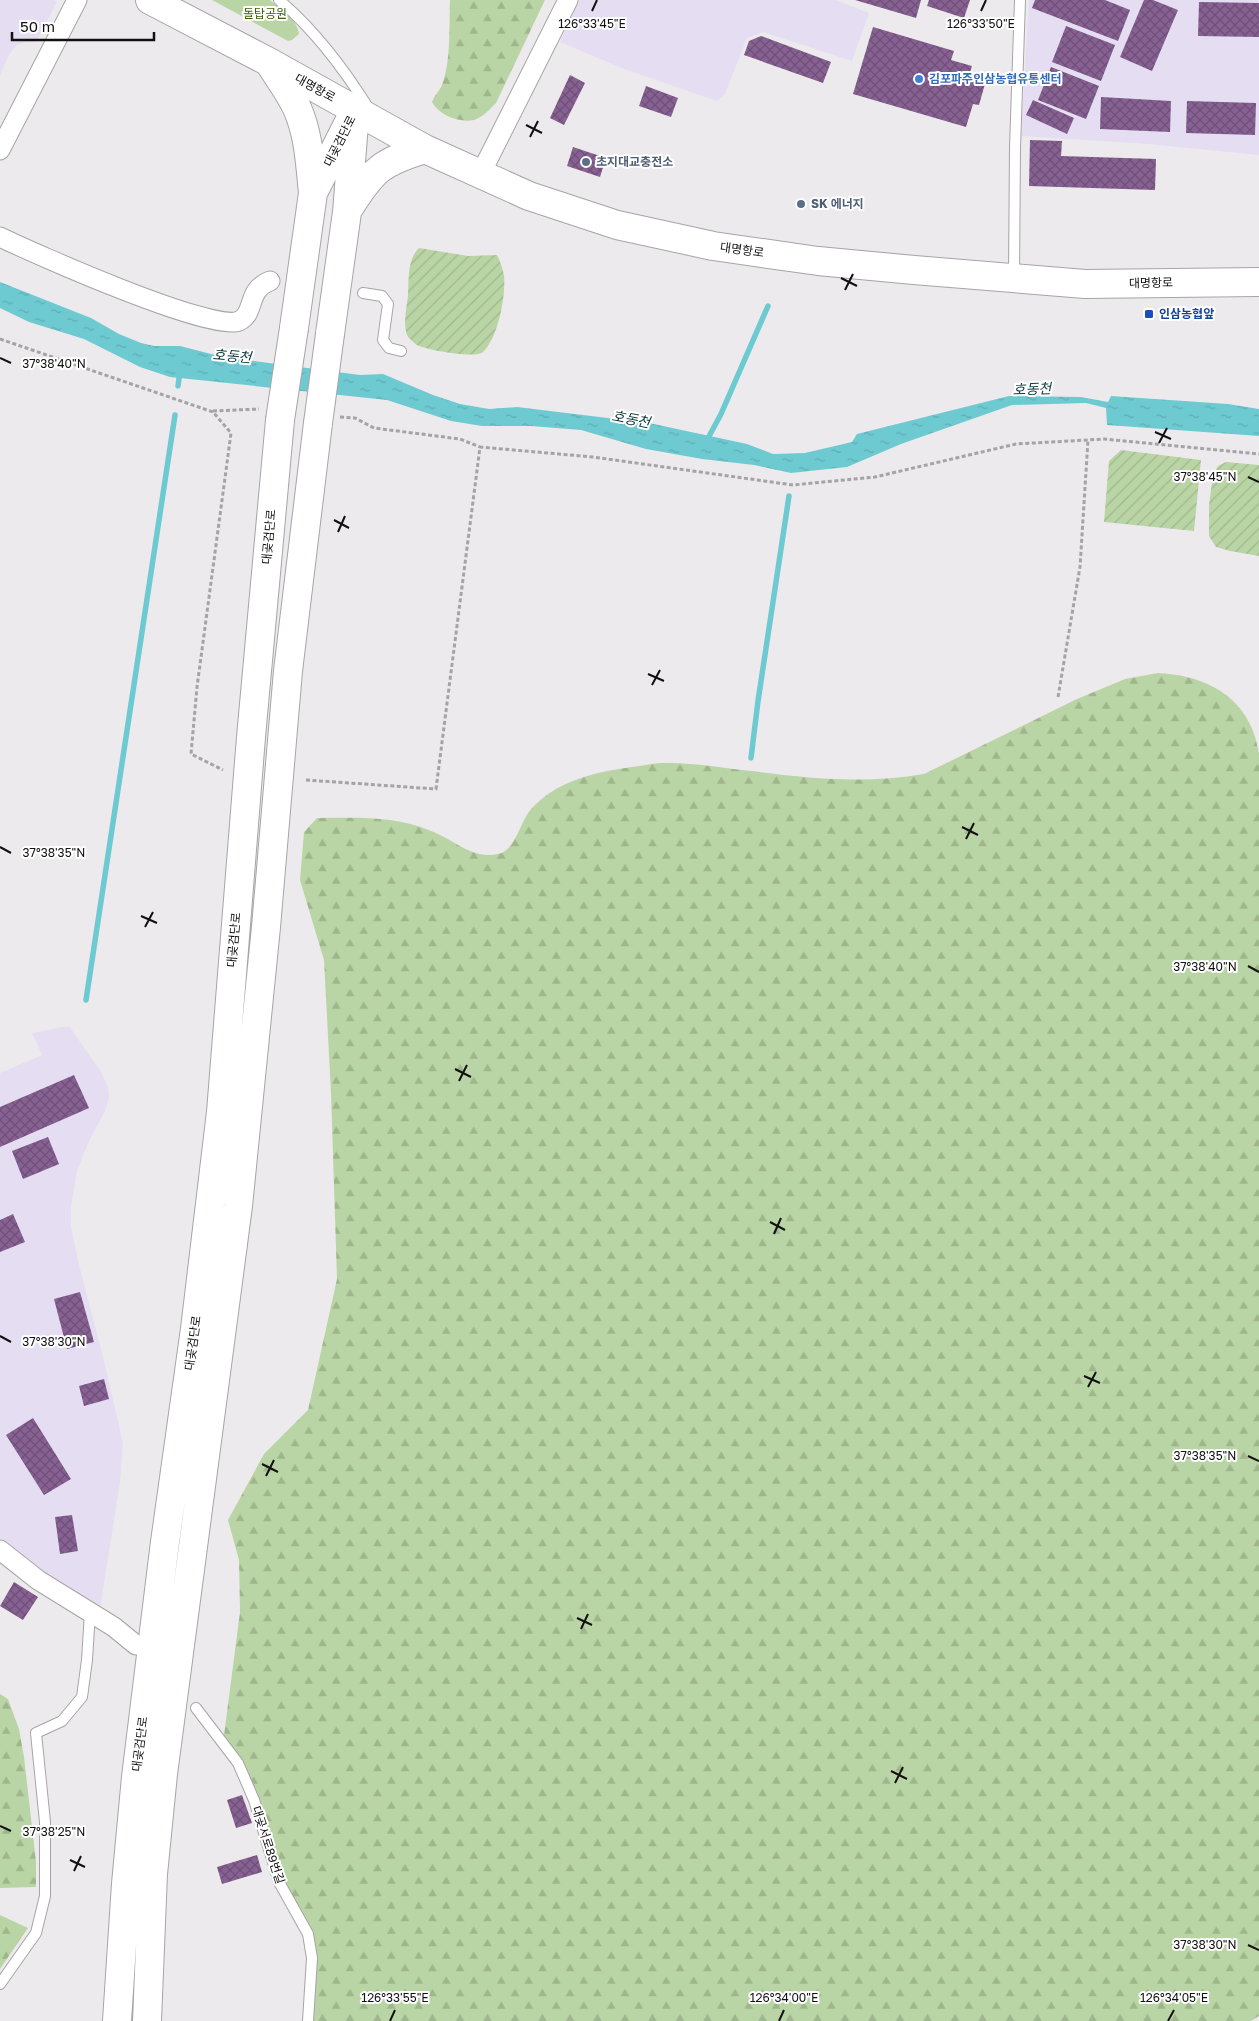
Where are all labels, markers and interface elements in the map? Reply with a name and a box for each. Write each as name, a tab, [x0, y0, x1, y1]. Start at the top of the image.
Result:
park label: 돌탑공원	[243, 6, 287, 21]
scale bar	[12, 10, 155, 42]
text: 126°33'45"E	[558, 16, 626, 31]
text: 126°33'50"E	[947, 16, 1015, 31]
text: 50 m	[20, 17, 55, 35]
street label: 대명항로	[292, 70, 338, 105]
place label: 김포파주인삼농협유통센터	[929, 71, 1061, 86]
marker: 김포파주인삼농협유통센터	[913, 73, 925, 85]
street label: 대곶검단로	[320, 113, 359, 169]
place label: 초지대교충전소	[596, 154, 673, 169]
marker: 초지대교충전소	[580, 156, 592, 168]
place label: SK 에너지	[811, 196, 864, 211]
marker: SK 에너지	[795, 198, 807, 210]
street label: 대명항로	[719, 239, 765, 260]
street label: 대명항로	[1129, 275, 1173, 290]
place label: 인삼농협앞	[1159, 306, 1214, 321]
marker: 인삼농협앞	[1143, 308, 1155, 320]
water label: 호동천	[212, 345, 253, 366]
text: 37°38'40"N	[22, 356, 86, 371]
water label: 호동천	[1012, 379, 1053, 398]
water label: 호동천	[611, 406, 653, 431]
text: 37°38'45"N	[1173, 469, 1237, 484]
street label: 대곶검단로	[259, 509, 278, 565]
text: 37°38'35"N	[23, 845, 85, 860]
street label: 대곶검단로	[224, 912, 243, 968]
text: 37°38'40"N	[1173, 959, 1237, 974]
street label: 대곶검단로	[181, 1315, 204, 1371]
text: 37°38'30"N	[22, 1334, 86, 1349]
text: 37°38'35"N	[1174, 1448, 1236, 1463]
street label: 대곶검단로	[129, 1716, 150, 1772]
street label: 대곶서로89번길	[249, 1804, 288, 1886]
text: 37°38'25"N	[23, 1824, 85, 1839]
text: 37°38'30"N	[1173, 1937, 1237, 1952]
text: 126°33'55"E	[361, 1990, 429, 2005]
text: 126°34'00"E	[750, 1990, 818, 2005]
text: 126°34'05"E	[1140, 1990, 1208, 2005]

